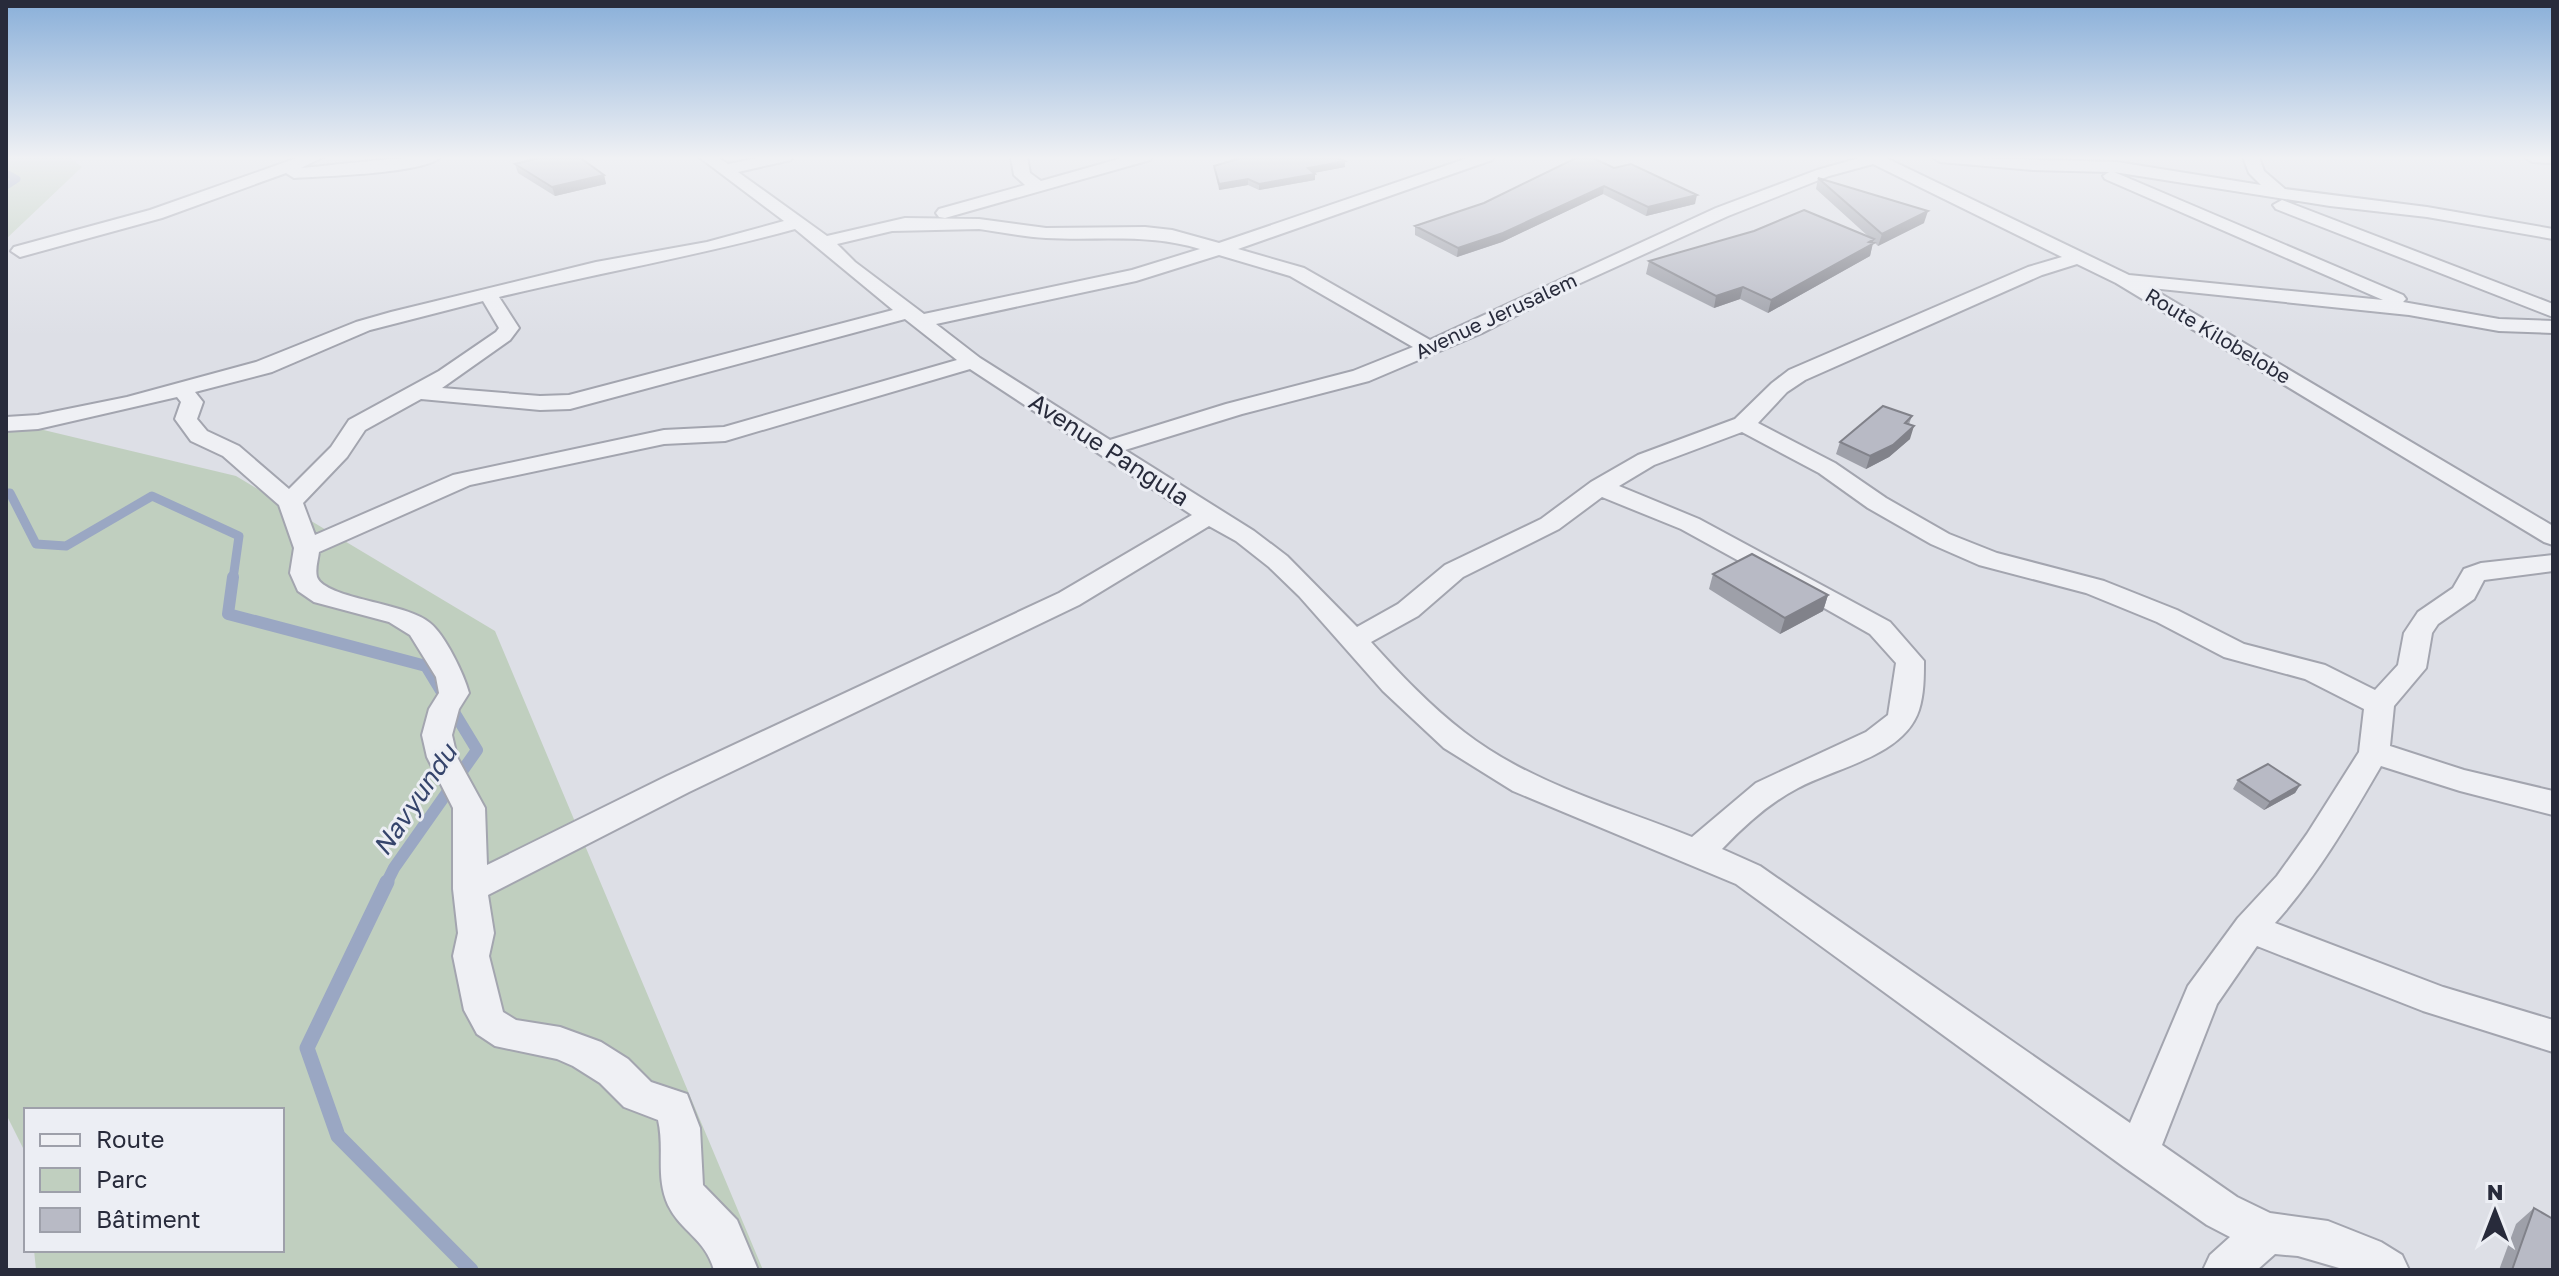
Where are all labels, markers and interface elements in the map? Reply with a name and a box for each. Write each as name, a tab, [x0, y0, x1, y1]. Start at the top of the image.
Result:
street label: Avenue Jerusalem	[1411, 267, 1580, 363]
street label: Route Kilobelobe	[2141, 282, 2296, 388]
street label: Avenue Pangula	[1024, 386, 1195, 511]
water label: Navyundu	[366, 736, 464, 861]
legend	[24, 1108, 284, 1252]
text: Route	[96, 1124, 165, 1153]
text: Parc	[96, 1164, 147, 1193]
north arrow	[2455, 1172, 2535, 1252]
text: N	[2487, 1178, 2503, 1205]
text: Bâtiment	[96, 1204, 201, 1233]

